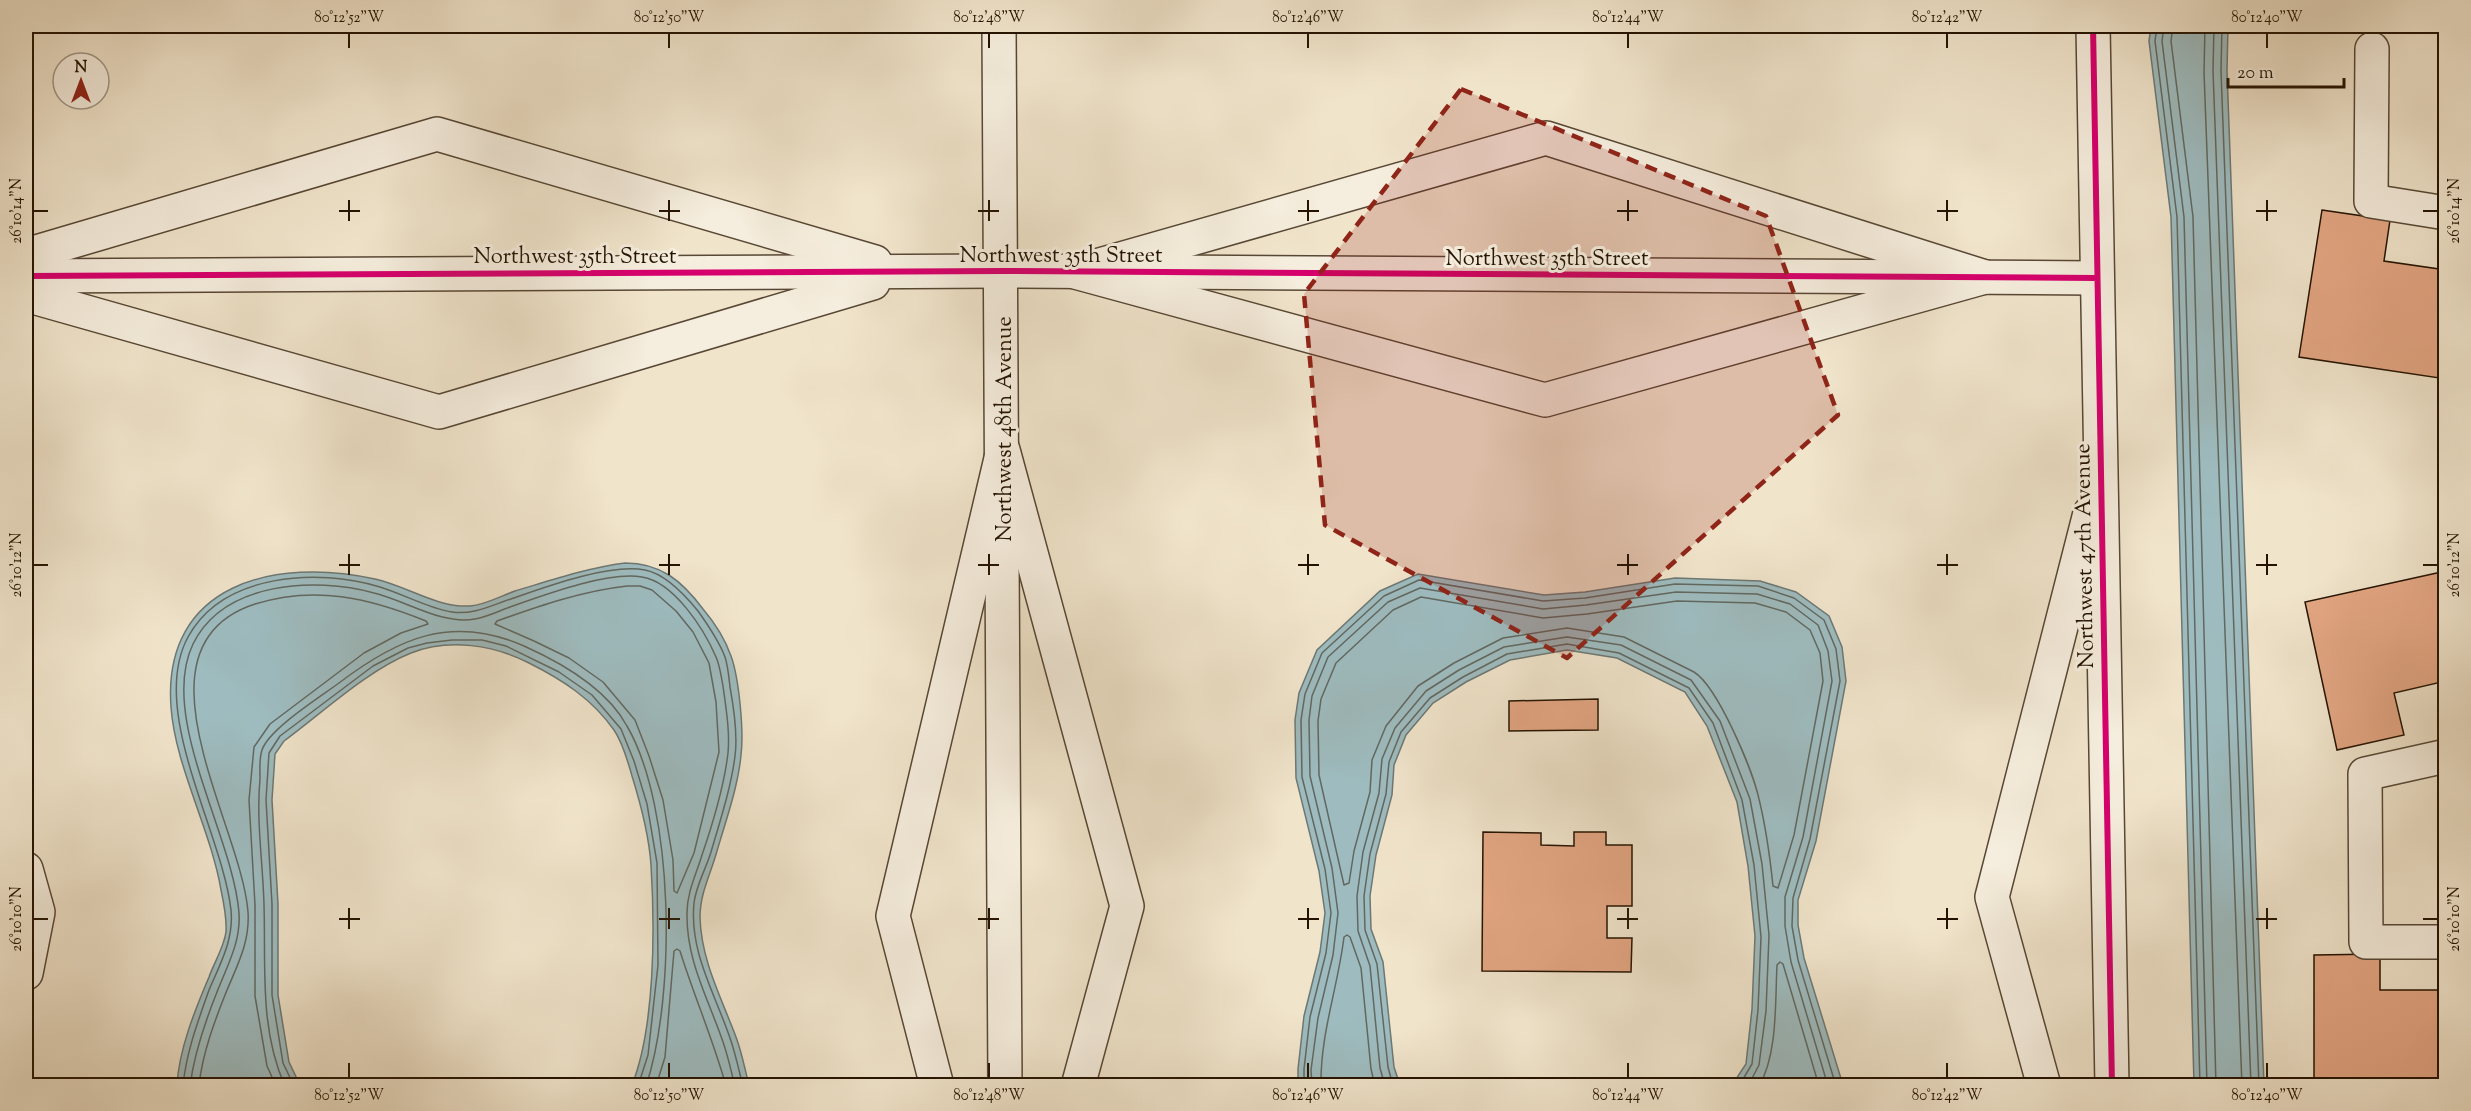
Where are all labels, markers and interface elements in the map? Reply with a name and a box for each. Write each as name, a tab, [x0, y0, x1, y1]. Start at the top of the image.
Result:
text: 80°12'52"W	[314, 8, 384, 29]
text: 80°12'50"W	[634, 8, 705, 29]
text: 80°12'48"W	[953, 8, 1025, 29]
text: 80°12'46"W	[1272, 8, 1344, 29]
text: 80°12'44"W	[1592, 8, 1664, 29]
text: 80°12'42"W	[1912, 8, 1983, 29]
text: 80°12'40"W	[2231, 8, 2303, 29]
north arrow	[51, 51, 111, 111]
scale bar	[2228, 51, 2344, 89]
text: N	[75, 57, 88, 80]
text: 20 m	[2237, 61, 2274, 87]
text: 26°10'14"N	[7, 178, 28, 244]
text: 26°10'14"N	[2445, 178, 2466, 244]
street label: Northwest 35th Street	[959, 241, 1163, 273]
street label: Northwest 35th Street	[473, 242, 677, 274]
street label: Northwest 35th Street	[1445, 244, 1649, 276]
street label: Northwest 48th Avenue	[990, 316, 1022, 542]
street label: Northwest 47th Avenue	[2068, 443, 2104, 669]
text: 26°10'12"N	[7, 532, 28, 598]
text: 26°10'12"N	[2445, 532, 2466, 598]
text: 26°10'10"N	[7, 886, 28, 952]
text: 26°10'10"N	[2445, 886, 2466, 952]
text: 80°12'52"W	[314, 1086, 384, 1107]
text: 80°12'50"W	[634, 1086, 705, 1107]
text: 80°12'48"W	[953, 1086, 1025, 1107]
text: 80°12'46"W	[1272, 1086, 1344, 1107]
text: 80°12'44"W	[1592, 1086, 1664, 1107]
text: 80°12'42"W	[1912, 1086, 1983, 1107]
text: 80°12'40"W	[2231, 1086, 2303, 1107]

